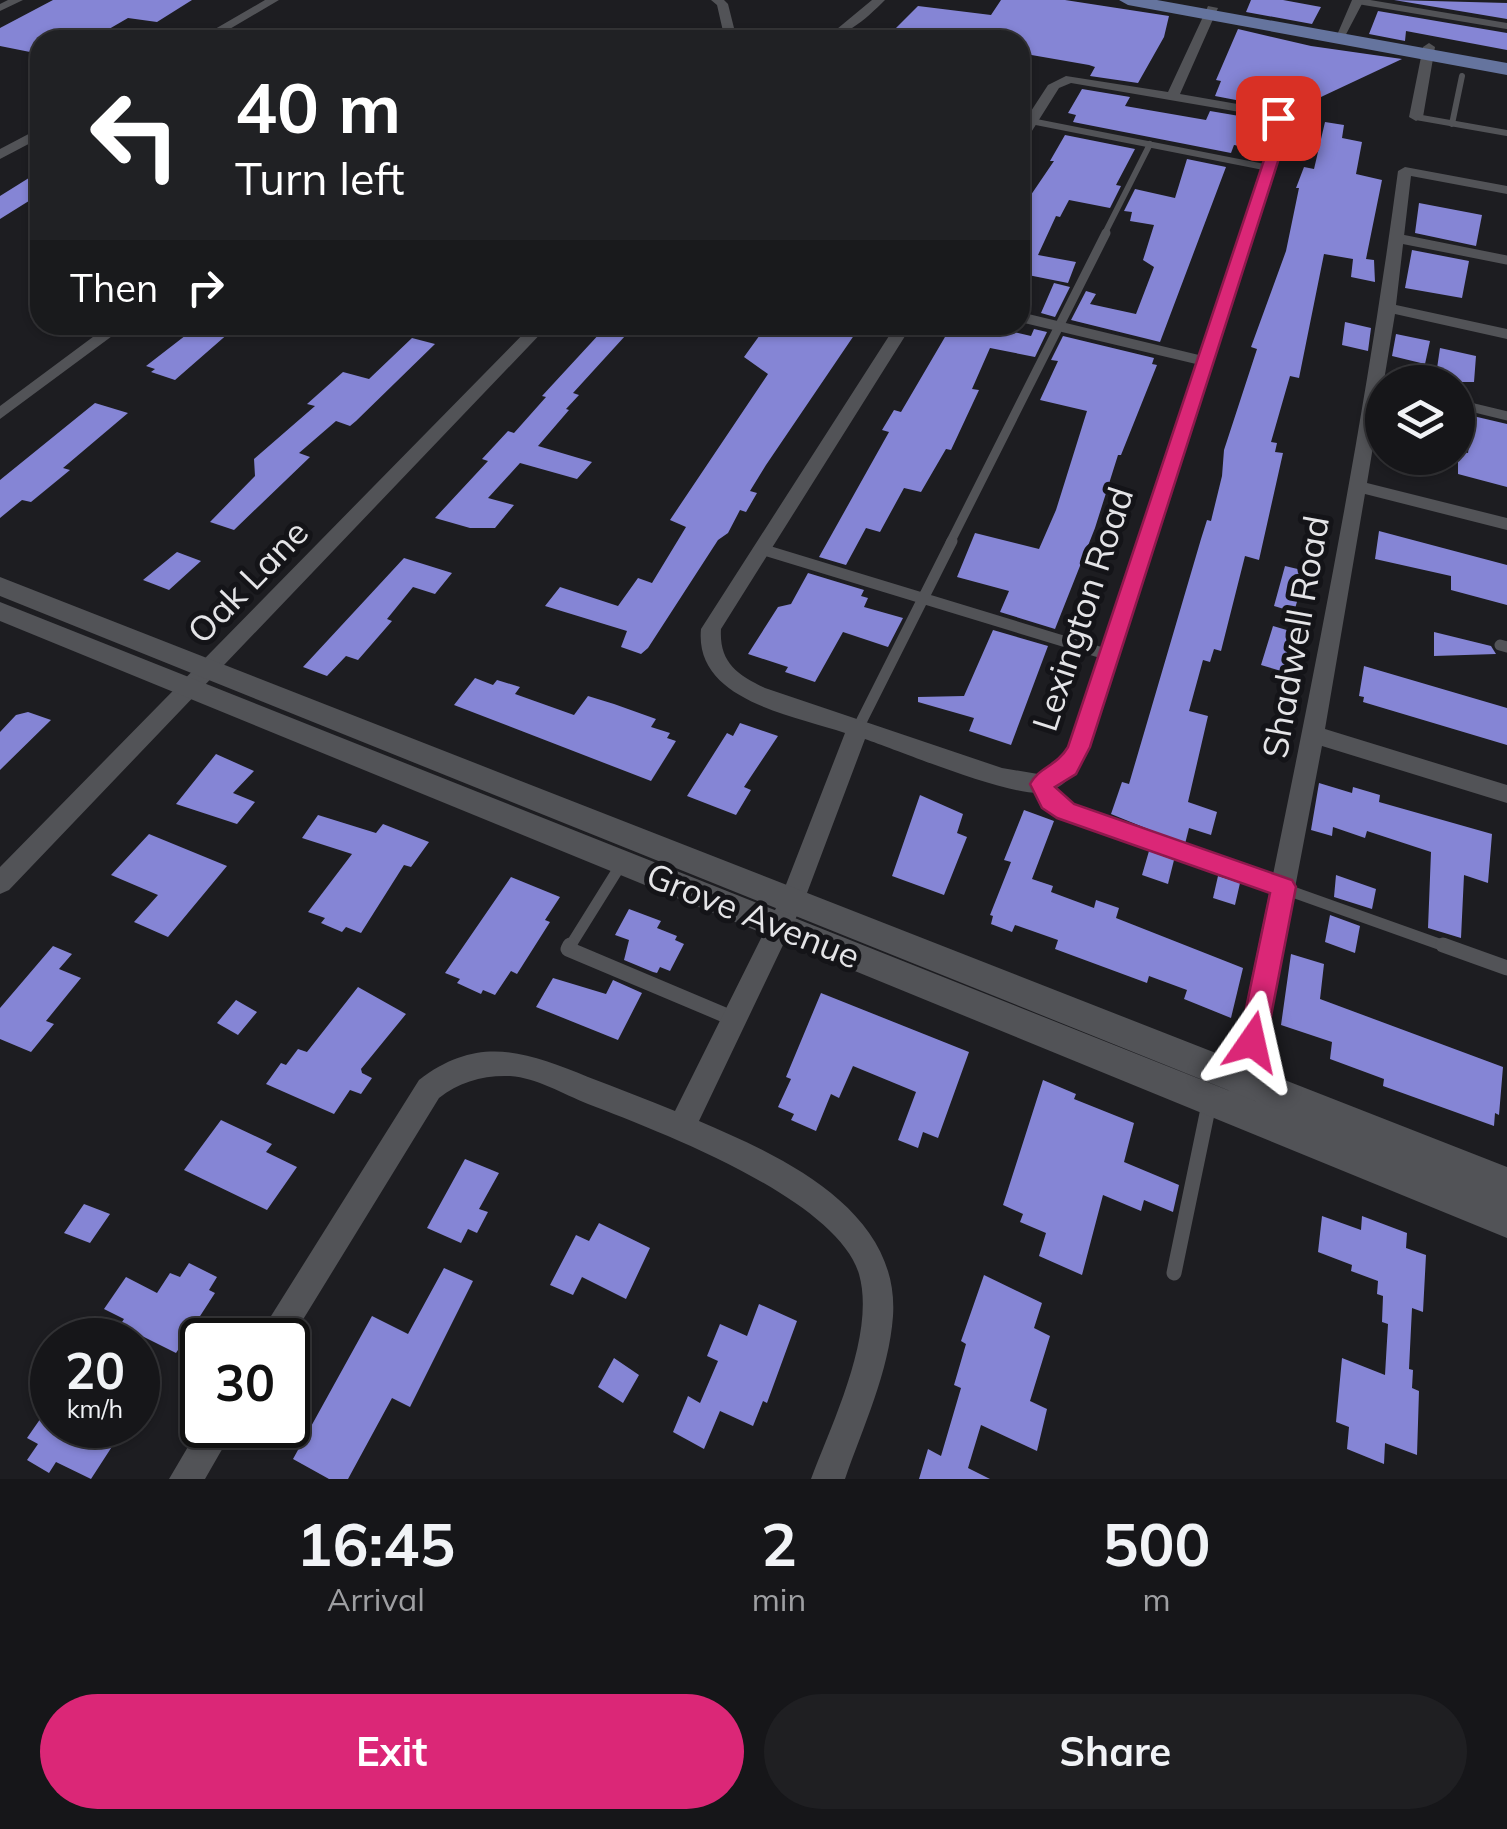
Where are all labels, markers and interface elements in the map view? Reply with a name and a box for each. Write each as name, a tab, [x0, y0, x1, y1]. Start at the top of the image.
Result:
text: 40 m	[235, 63, 401, 151]
icon: left	[70, 70, 200, 200]
pin	[1236, 76, 1321, 161]
icon: arrive	[1251, 91, 1306, 146]
text: Turn left	[235, 150, 404, 206]
icon: right	[178, 260, 233, 315]
text: Then	[70, 264, 158, 312]
map controls	[1365, 365, 1475, 475]
button: layers	[1365, 365, 1475, 475]
street label: Lexington Road	[1022, 481, 1142, 736]
street label: Oak Lane	[178, 510, 317, 652]
street label: Shadwell Road	[1252, 512, 1338, 761]
street label: Grove Avenue	[640, 852, 866, 978]
position arrow	[1200, 990, 1304, 1094]
speed limit sign: 30	[180, 1318, 310, 1448]
text: 20	[65, 1339, 125, 1402]
text: km/h	[67, 1393, 123, 1424]
text: 16:45	[296, 1506, 455, 1581]
text: 2	[761, 1506, 797, 1581]
text: 500	[1103, 1506, 1211, 1581]
text: Arrival	[327, 1579, 425, 1619]
text: min	[752, 1579, 806, 1619]
text: m	[1143, 1579, 1171, 1619]
button: Exit	[40, 1694, 744, 1809]
button: Share	[764, 1694, 1467, 1809]

